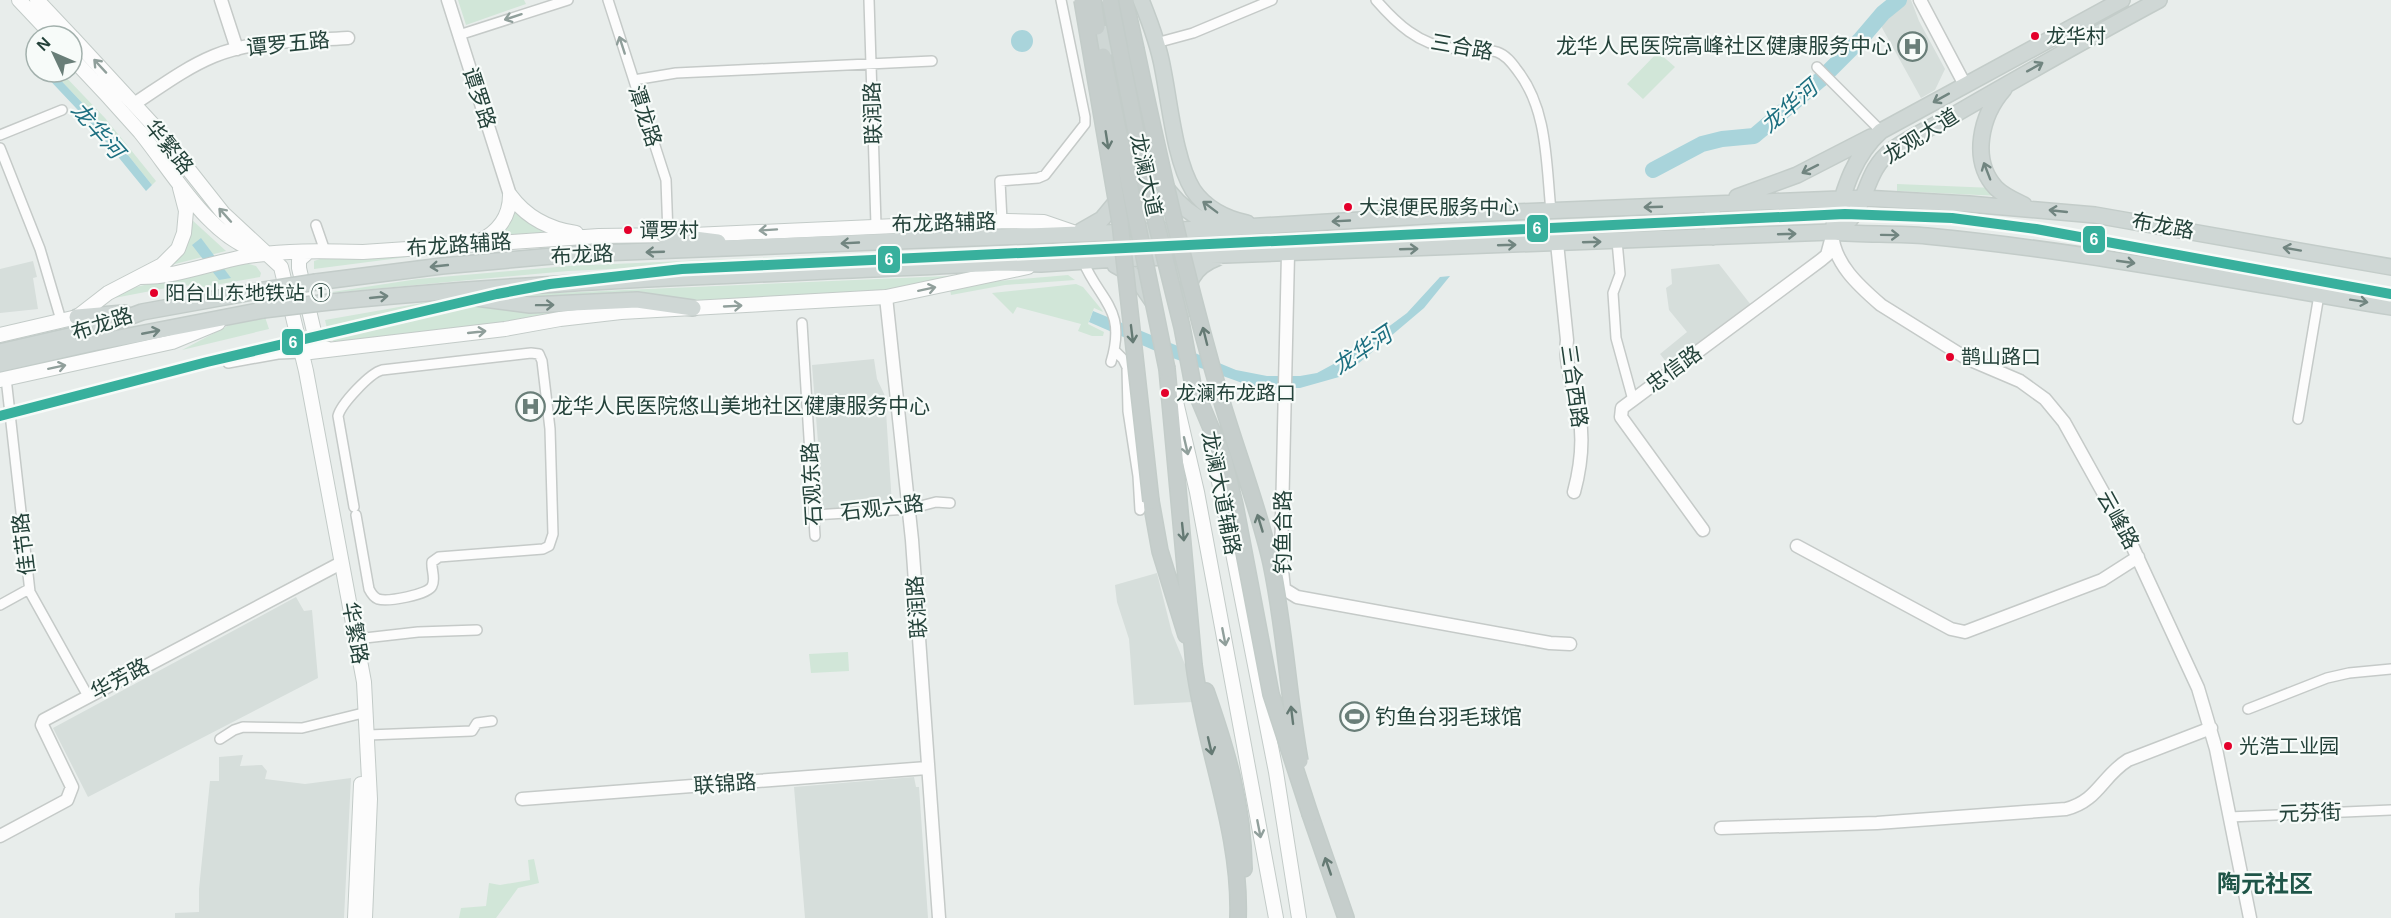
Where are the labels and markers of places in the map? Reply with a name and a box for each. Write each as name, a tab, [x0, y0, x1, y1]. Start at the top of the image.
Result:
place label: 龙华村	[2046, 25, 2106, 47]
hospital icon: 龙华人民医院高峰社区健康服务中心	[1897, 30, 1929, 62]
marker: 龙华村	[2029, 30, 2041, 42]
place label: 龙华人民医院高峰社区健康服务中心	[1556, 34, 1892, 57]
place label: 大浪便民服务中心	[1359, 196, 1519, 218]
marker: 大浪便民服务中心	[1342, 201, 1354, 213]
place label: 谭罗村	[639, 219, 699, 241]
marker: 谭罗村	[622, 224, 634, 236]
place label: 阳台山东地铁站 ①	[165, 282, 331, 304]
marker: 阳台山东地铁站 ①	[148, 287, 160, 299]
place label: 鹊山路口	[1961, 346, 2041, 368]
marker: 鹊山路口	[1944, 351, 1956, 363]
place label: 龙澜布龙路口	[1176, 382, 1296, 404]
marker: 龙澜布龙路口	[1159, 387, 1171, 399]
hospital icon: 龙华人民医院悠山美地社区健康服务中心	[515, 390, 547, 422]
place label: 龙华人民医院悠山美地社区健康服务中心	[552, 394, 930, 417]
sports icon: 钓鱼台羽毛球馆	[1338, 701, 1370, 733]
place label: 钓鱼台羽毛球馆	[1375, 705, 1522, 728]
place label: 光浩工业园	[2239, 735, 2339, 757]
marker: 光浩工业园	[2222, 740, 2234, 752]

